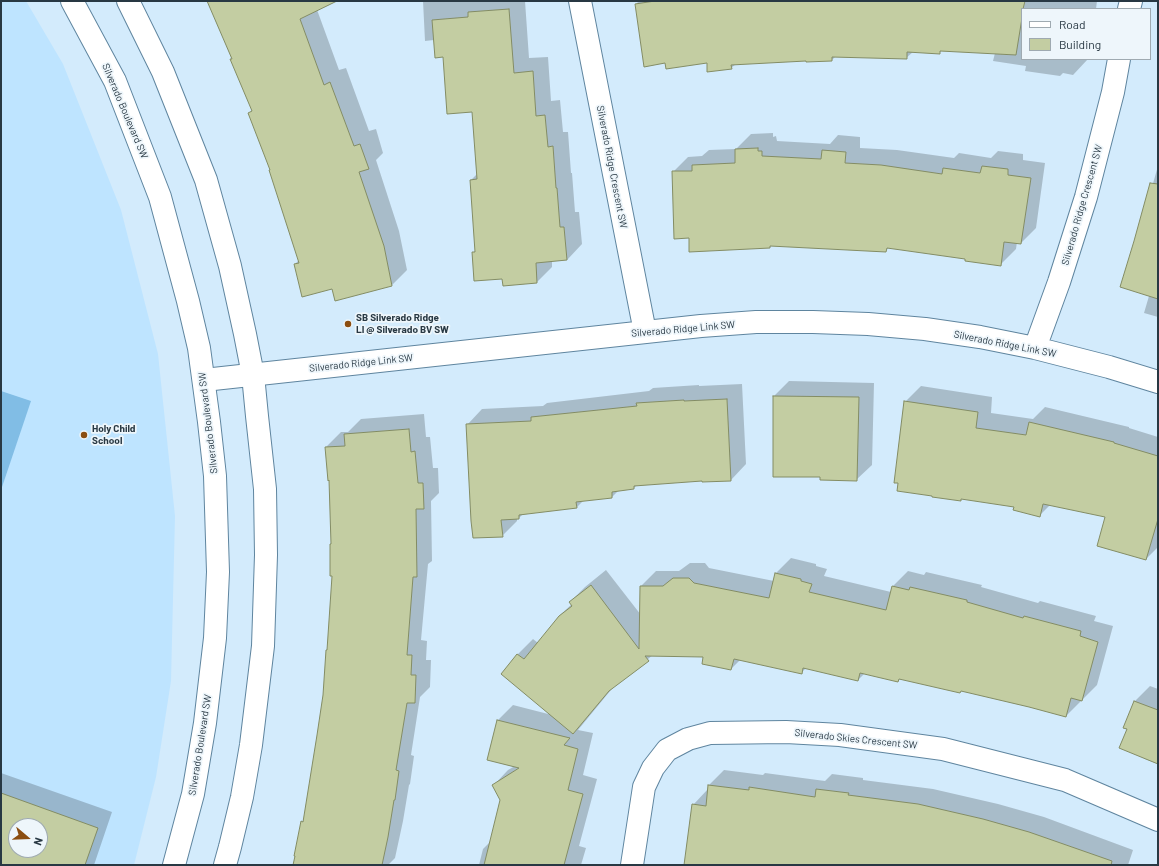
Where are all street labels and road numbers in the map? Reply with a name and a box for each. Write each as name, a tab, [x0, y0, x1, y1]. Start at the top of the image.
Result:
street label: Silverado Boulevard SW	[100, 62, 150, 160]
street label: Silverado Ridge Crescent SW	[594, 105, 630, 229]
street label: Silverado Ridge Crescent SW	[1059, 143, 1105, 267]
street label: Silverado Ridge Link SW	[631, 318, 735, 340]
street label: Silverado Ridge Link SW	[953, 328, 1057, 360]
street label: Silverado Ridge Link SW	[309, 352, 413, 374]
street label: Silverado Boulevard SW	[196, 372, 220, 474]
street label: Silverado Boulevard SW	[186, 694, 214, 796]
street label: Silverado Skies Crescent SW	[794, 727, 918, 751]

